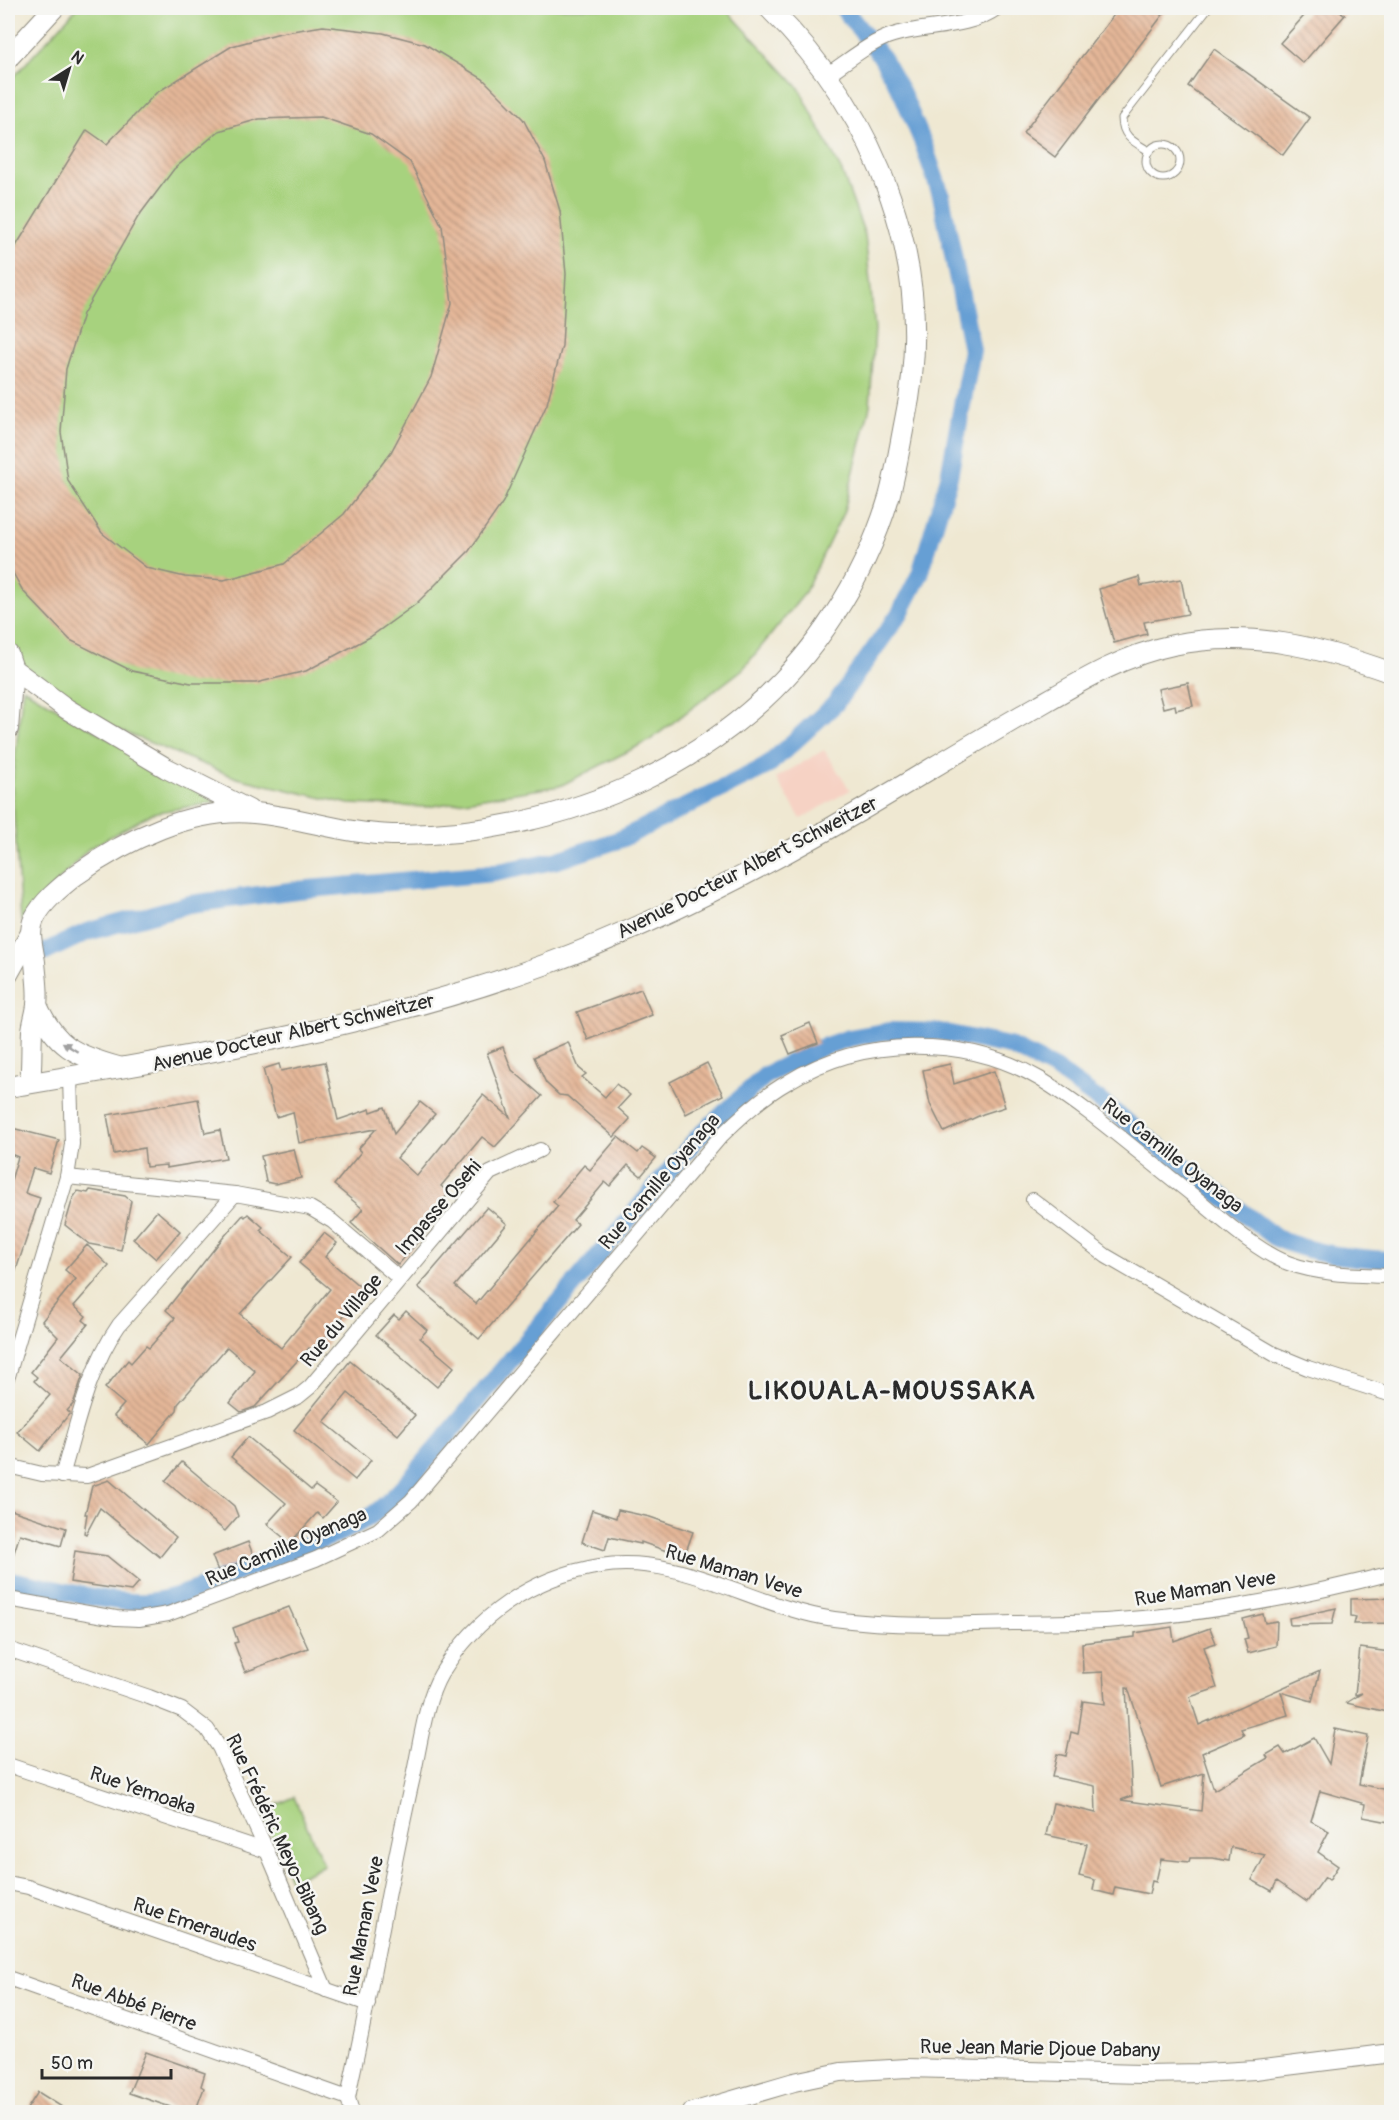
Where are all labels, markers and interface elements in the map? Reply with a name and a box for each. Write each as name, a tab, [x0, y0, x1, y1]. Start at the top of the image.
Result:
north arrow	[39, 39, 99, 99]
text: N	[67, 47, 88, 69]
street label: Avenue Docteur Albert Schweitzer	[613, 791, 882, 944]
street label: Avenue Docteur Albert Schweitzer	[149, 988, 437, 1077]
one-way arrow	[62, 1042, 78, 1053]
street label: Rue Camille Oyanaga	[1097, 1092, 1248, 1218]
street label: Rue Camille Oyanaga	[593, 1108, 725, 1255]
street label: Impasse Osehi	[390, 1154, 487, 1260]
street label: Rue du Village	[295, 1268, 388, 1372]
district label: LIKOUALA-MOUSSAKA	[748, 1375, 1036, 1407]
street label: Rue Camille Oyanaga	[202, 1501, 370, 1592]
street label: Rue Maman Veve	[662, 1539, 806, 1604]
street label: Rue Maman Veve	[1133, 1565, 1277, 1612]
street label: Rue Frédéric Meyo-Bibang	[220, 1730, 335, 1938]
street label: Rue Yemoaka	[87, 1761, 199, 1820]
street label: Rue Maman Veve	[338, 1854, 389, 1998]
street label: Rue Emeraudes	[130, 1892, 260, 1957]
street label: Rue Abbé Pierre	[68, 1968, 200, 2037]
street label: Rue Jean Marie Djoue Dabany	[920, 2034, 1161, 2063]
scale bar	[42, 2042, 171, 2080]
text: 50 m	[51, 2052, 93, 2075]

